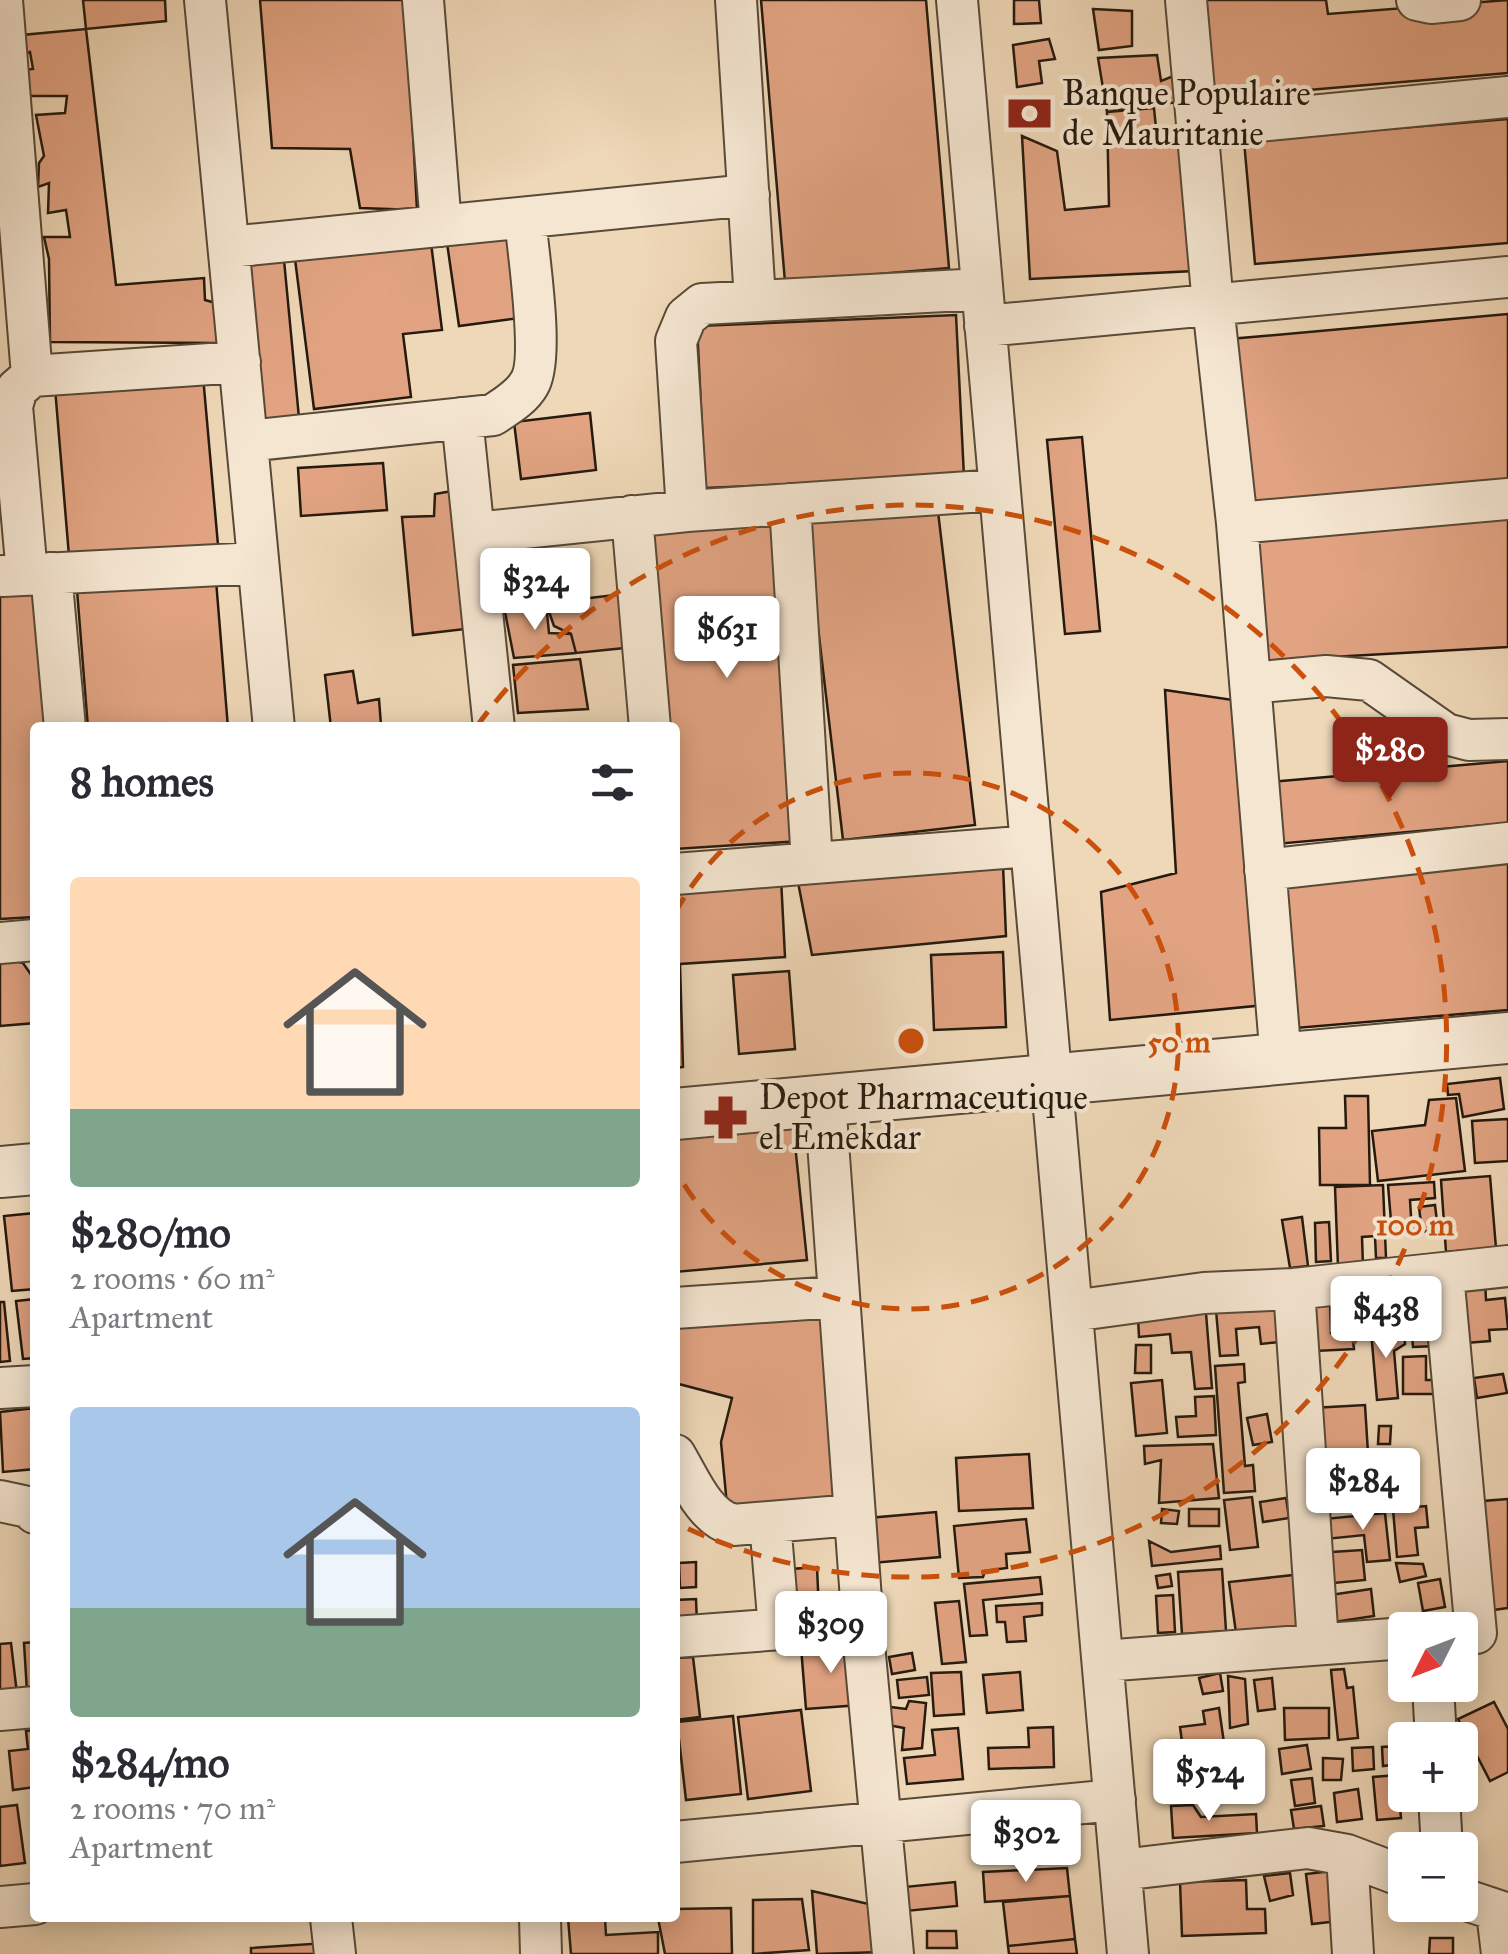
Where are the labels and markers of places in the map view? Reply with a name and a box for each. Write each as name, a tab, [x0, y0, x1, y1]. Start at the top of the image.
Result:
place label: Banque Populaire de Mauritanie	[1062, 72, 1311, 155]
bank icon: Banque Populaire de Mauritanie	[1005, 89, 1053, 137]
pin: $324	[476, 548, 594, 633]
pin: $631	[668, 596, 786, 681]
pin: $280	[1331, 717, 1449, 802]
centre of rings	[893, 1023, 929, 1059]
place label: Depot Pharmaceutique el Emekdar	[759, 1076, 1088, 1159]
pharmacy icon: Depot Pharmaceutique el Emekdar	[702, 1093, 750, 1141]
pin: $438	[1327, 1276, 1445, 1361]
pin: $284	[1304, 1448, 1422, 1533]
pin: $309	[772, 1591, 890, 1676]
pin: $524	[1150, 1739, 1268, 1824]
pin: $302	[967, 1800, 1085, 1885]

